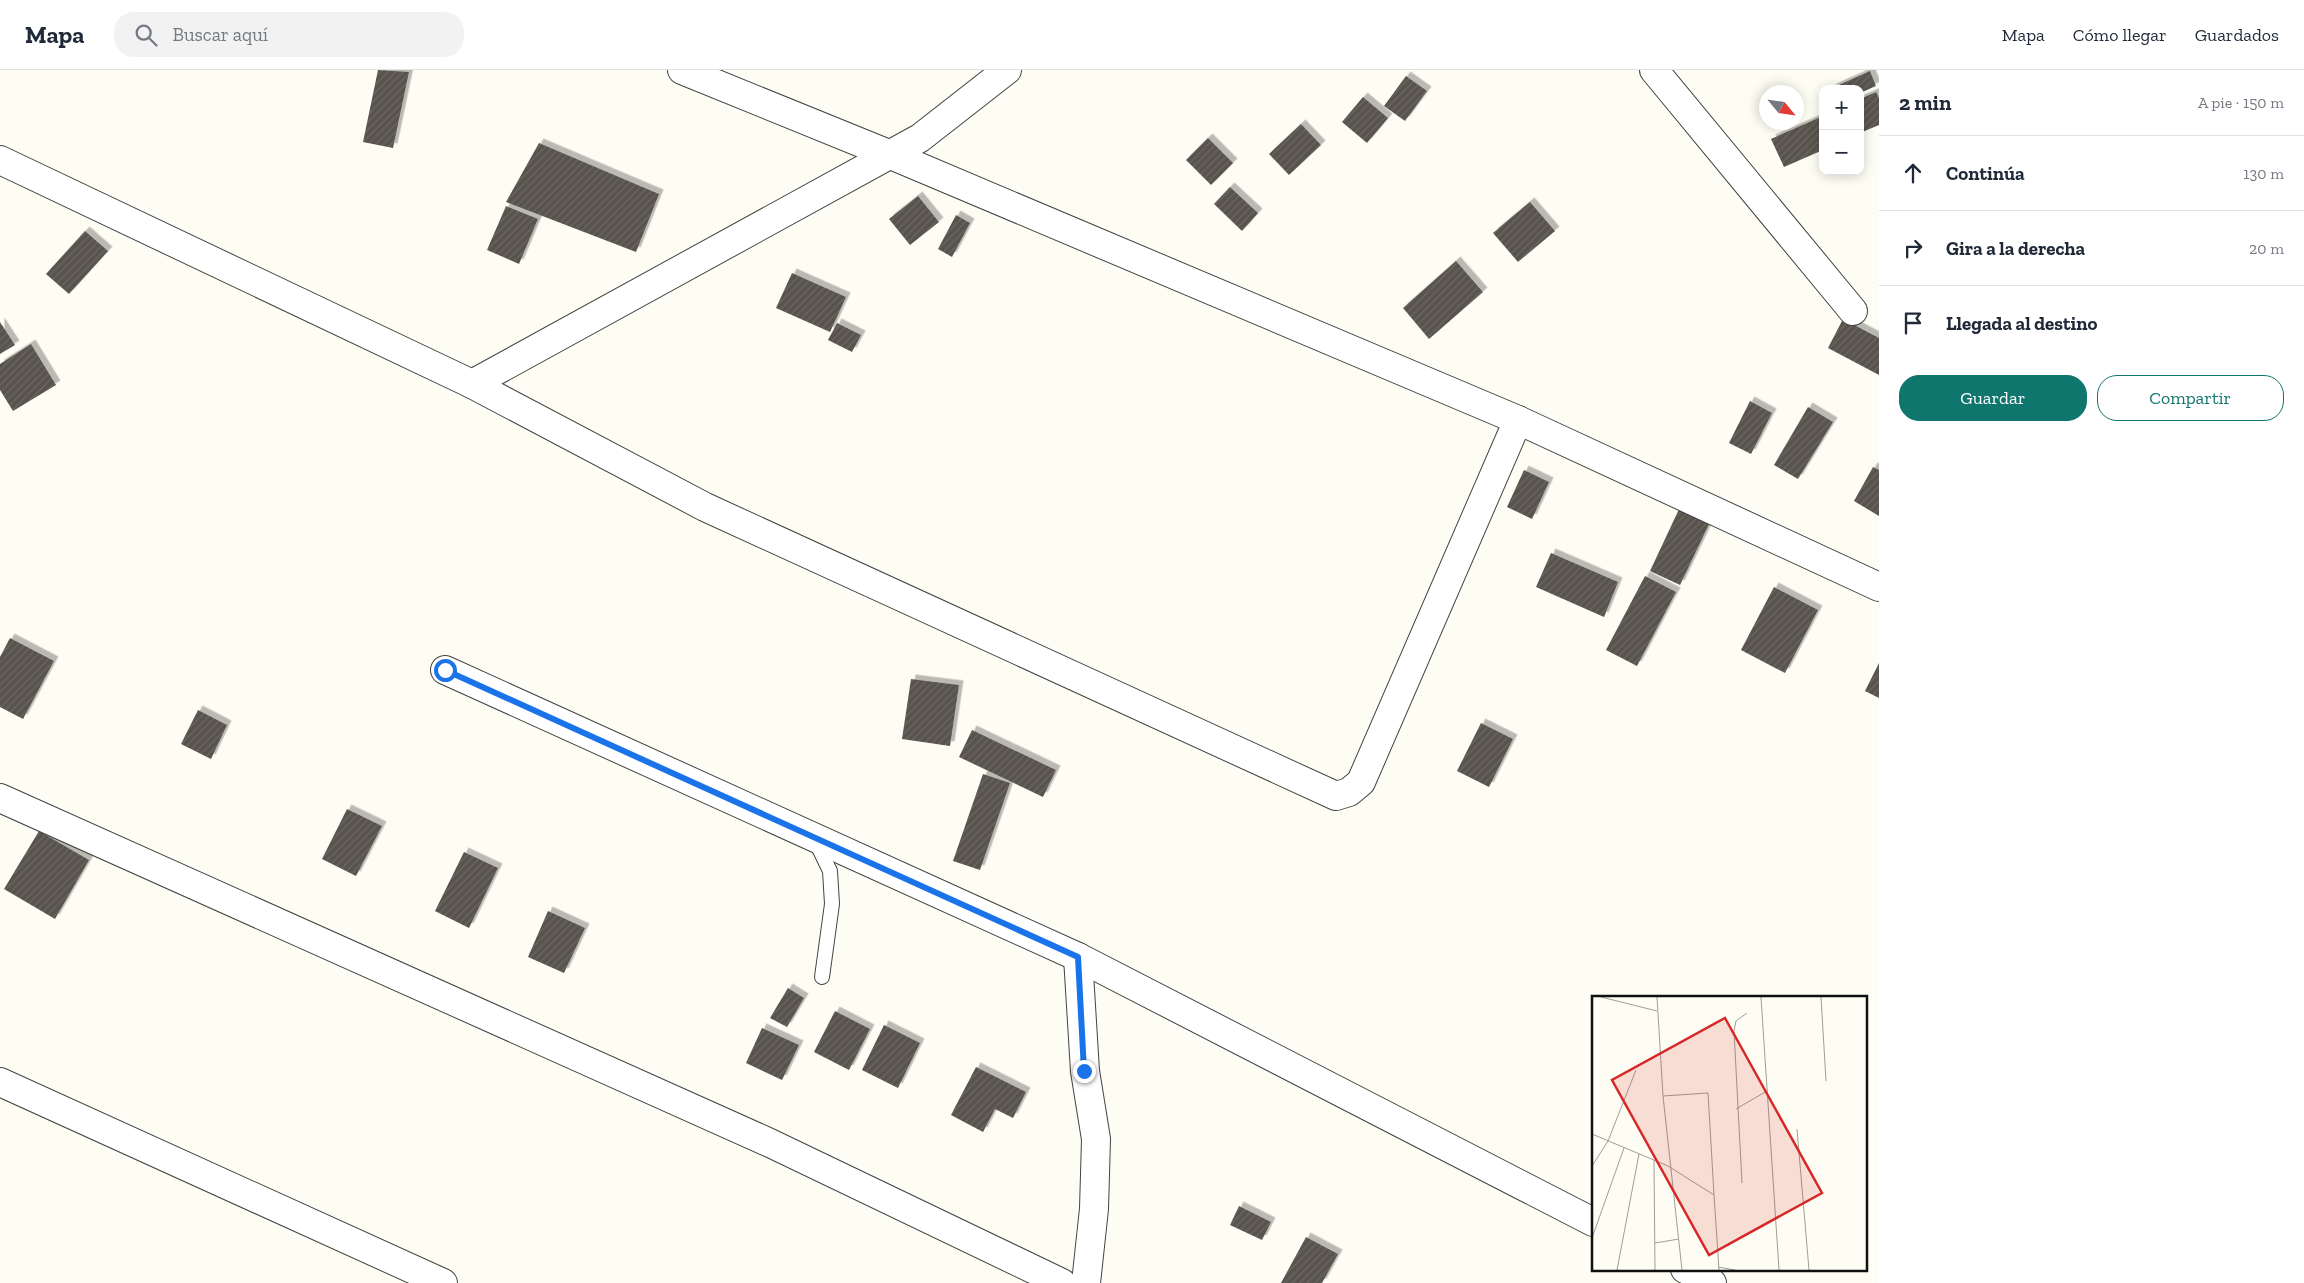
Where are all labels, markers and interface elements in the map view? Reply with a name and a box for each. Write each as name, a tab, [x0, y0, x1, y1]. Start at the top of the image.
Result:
search box	[114, 12, 464, 57]
text: Mapa	[25, 20, 84, 49]
icon: search	[132, 21, 160, 49]
text: Buscar aquí	[172, 23, 268, 46]
text: Mapa	[2002, 24, 2045, 46]
text: Cómo llegar	[2073, 24, 2167, 46]
text: Guardados	[2195, 24, 2279, 46]
north arrow	[1759, 85, 1804, 130]
map controls	[1819, 85, 1864, 175]
button: +	[1819, 85, 1864, 130]
text: 2 min	[1899, 90, 1951, 115]
text: A pie · 150 m	[2198, 93, 2284, 112]
button: −	[1819, 130, 1864, 175]
icon: ahead	[1899, 159, 1927, 187]
text: Continúa	[1946, 162, 2025, 185]
text: 130 m	[2243, 164, 2284, 183]
icon: right	[1899, 234, 1927, 262]
text: Gira a la derecha	[1946, 237, 2085, 260]
text: 20 m	[2249, 239, 2284, 258]
icon: arrive	[1899, 309, 1927, 337]
text: Llegada al destino	[1946, 312, 2097, 335]
button: Guardar	[1899, 375, 2087, 421]
button: Compartir	[2097, 375, 2284, 421]
route start	[434, 659, 457, 682]
inset map	[1592, 996, 1866, 1270]
route end	[1073, 1060, 1096, 1083]

